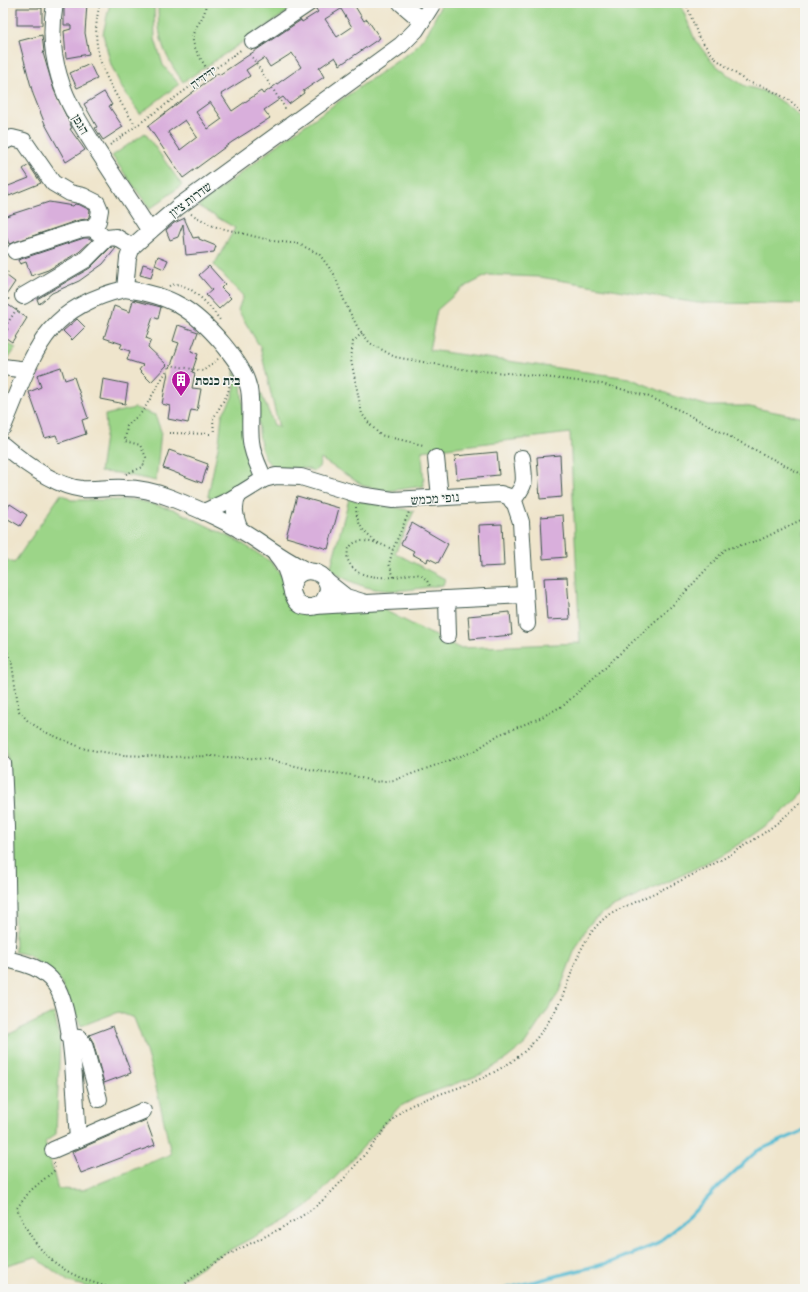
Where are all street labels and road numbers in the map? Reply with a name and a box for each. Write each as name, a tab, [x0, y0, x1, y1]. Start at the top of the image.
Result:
street label: ידידיה	[186, 62, 220, 93]
street label: הגפן	[68, 111, 93, 138]
street label: שדרות ציון	[165, 178, 215, 221]
street label: נופי מכמש	[410, 488, 460, 509]

